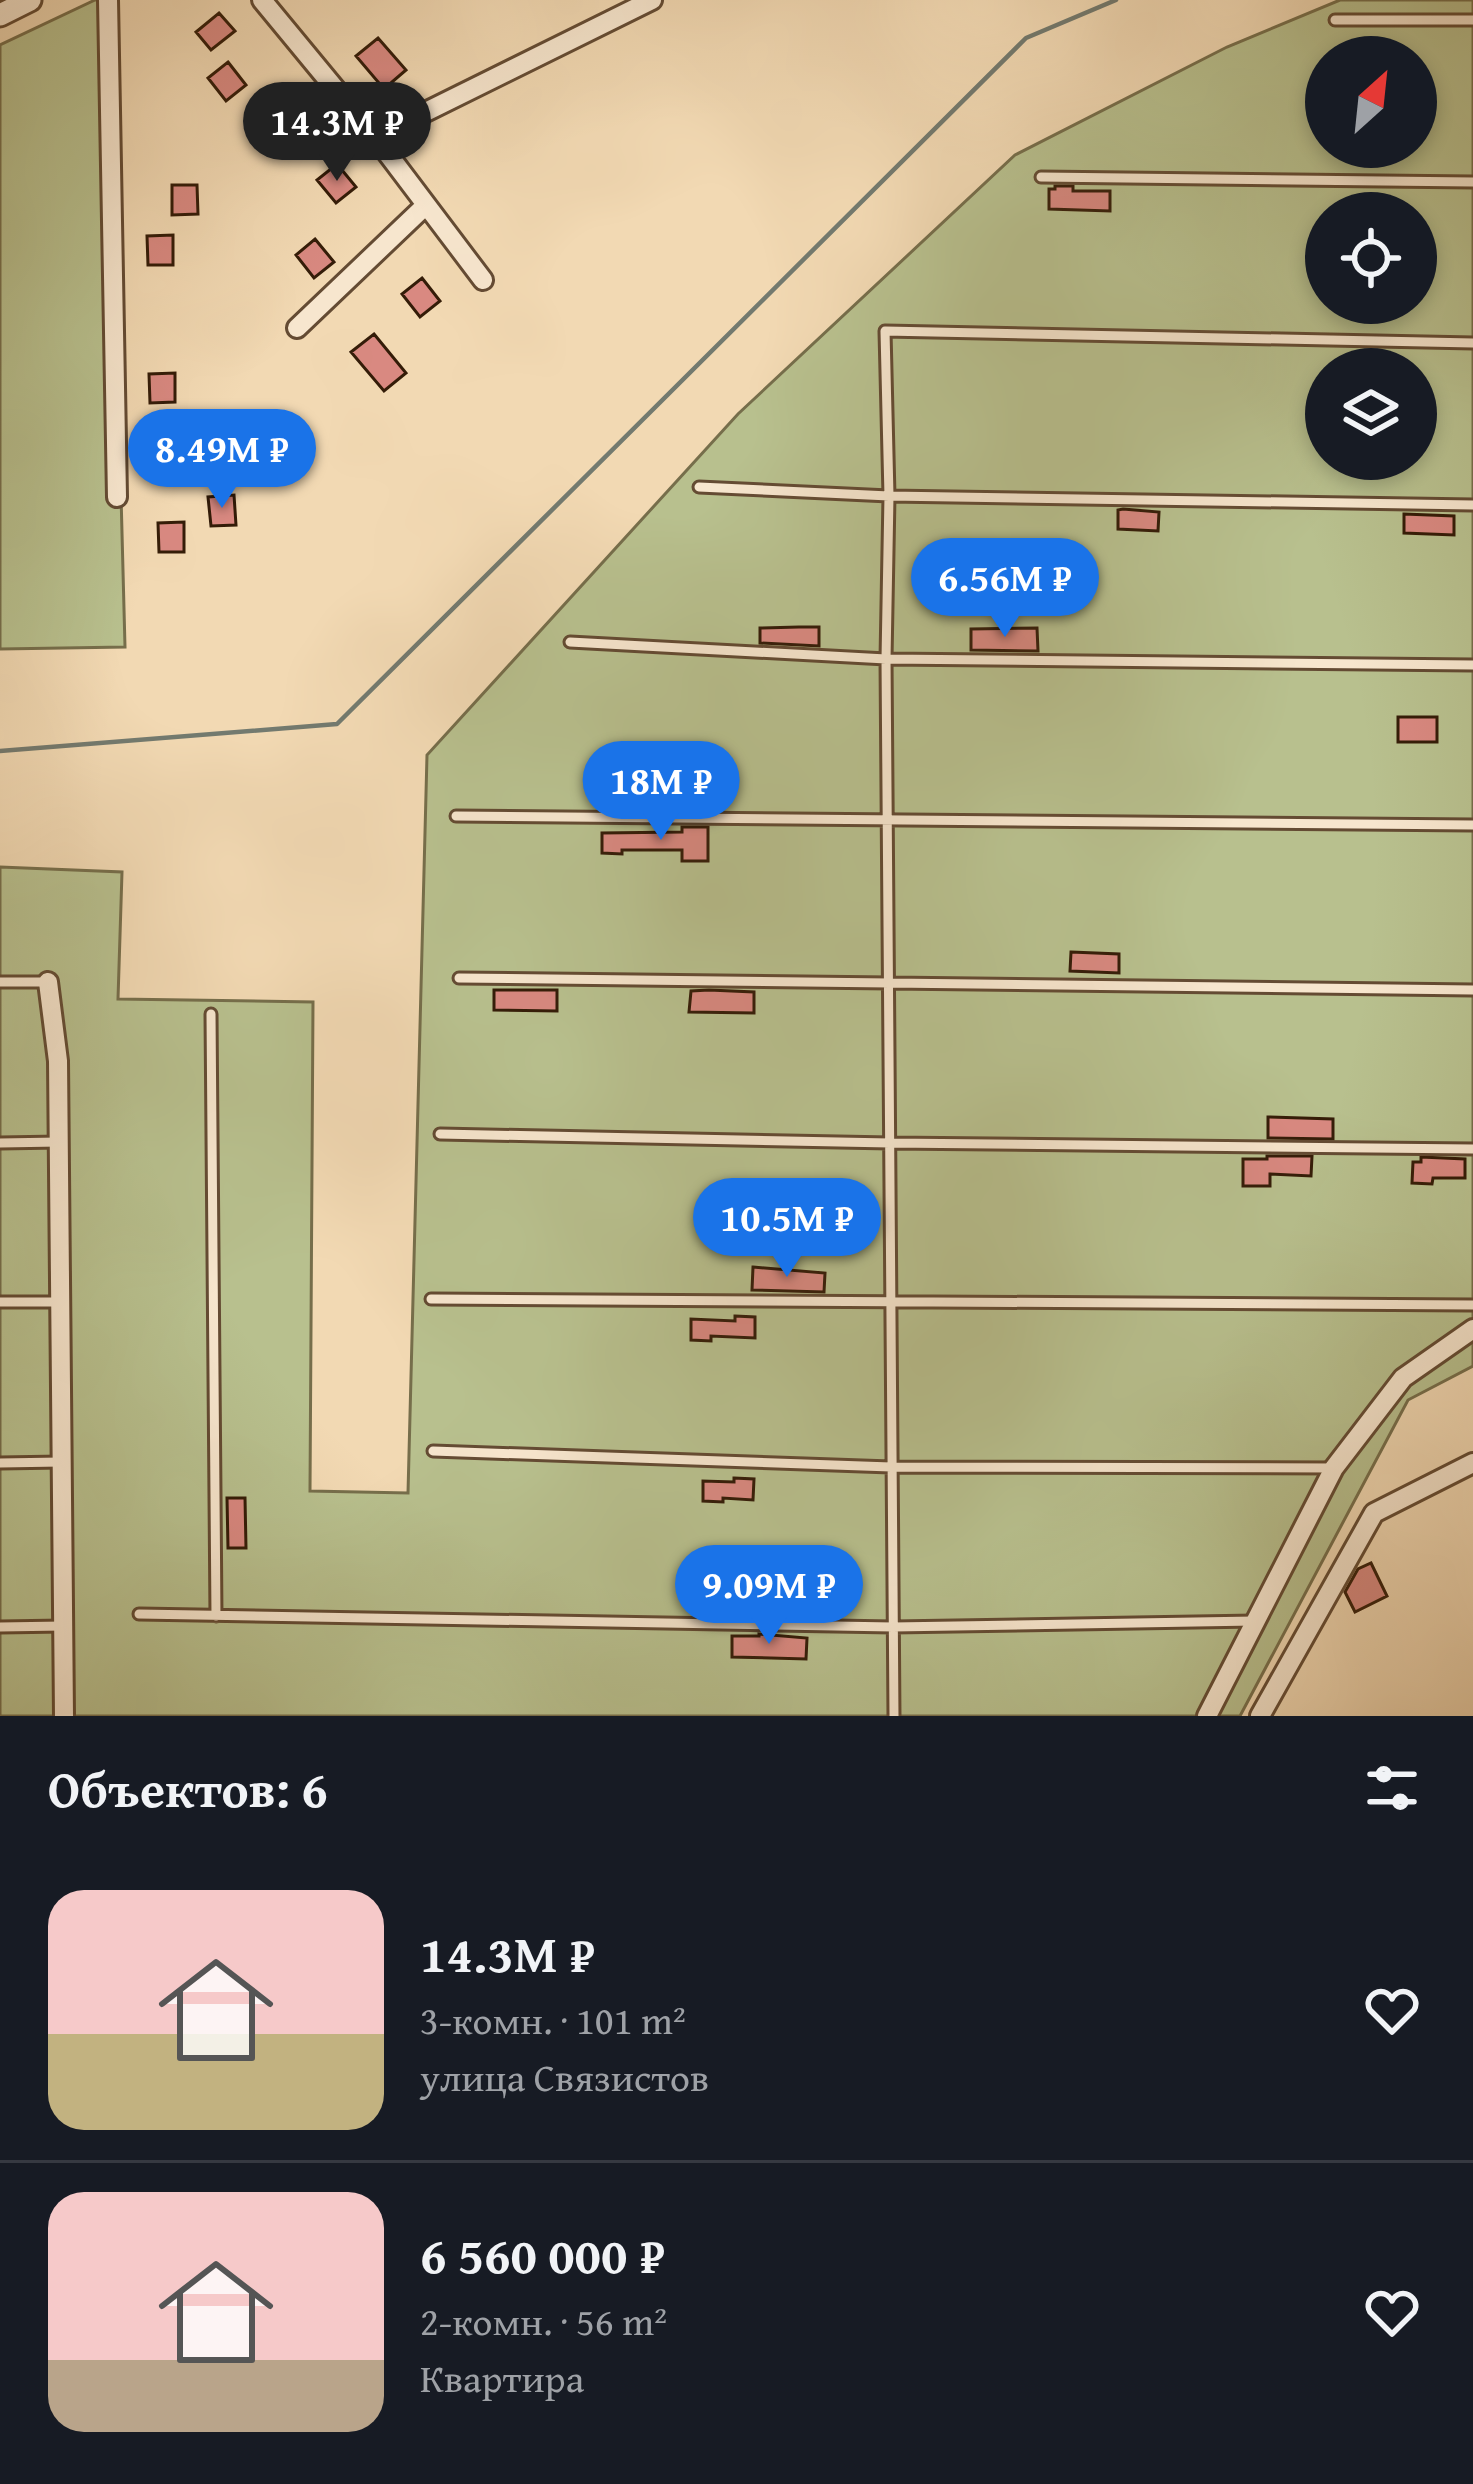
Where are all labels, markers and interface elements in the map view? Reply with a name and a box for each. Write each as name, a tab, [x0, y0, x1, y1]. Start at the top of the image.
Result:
north arrow	[1305, 36, 1437, 168]
map controls	[1305, 36, 1437, 480]
pin: 14.3M ₽	[226, 82, 448, 184]
text: 14.3M ₽	[270, 92, 404, 149]
button: locate	[1305, 192, 1437, 324]
button: layers	[1305, 348, 1437, 480]
pin: 8.49M ₽	[111, 409, 333, 511]
text: 8.49M ₽	[155, 419, 289, 476]
pin: 6.56M ₽	[894, 538, 1116, 640]
text: 6.56M ₽	[938, 548, 1072, 605]
pin: 18M ₽	[577, 741, 745, 843]
text: 18M ₽	[610, 751, 712, 808]
pin: 10.5M ₽	[676, 1178, 898, 1280]
text: 10.5M ₽	[720, 1188, 854, 1245]
pin: 9.09M ₽	[658, 1545, 880, 1647]
text: 9.09M ₽	[702, 1555, 836, 1612]
text: Объектов: 6	[48, 1751, 328, 1826]
icon: filters	[1359, 1755, 1425, 1821]
text: 14.3M ₽	[420, 1916, 595, 1991]
icon: home	[144, 1938, 288, 2082]
icon: heart	[1359, 1977, 1425, 2043]
text: 3-комн. · 101 m²	[420, 1991, 686, 2048]
text: улица Связистов	[420, 2048, 709, 2105]
text: 6 560 000 ₽	[420, 2217, 665, 2292]
icon: home	[144, 2240, 288, 2384]
icon: heart	[1359, 2279, 1425, 2345]
text: 2-комн. · 56 m²	[420, 2292, 667, 2349]
text: Квартира	[420, 2349, 584, 2406]

